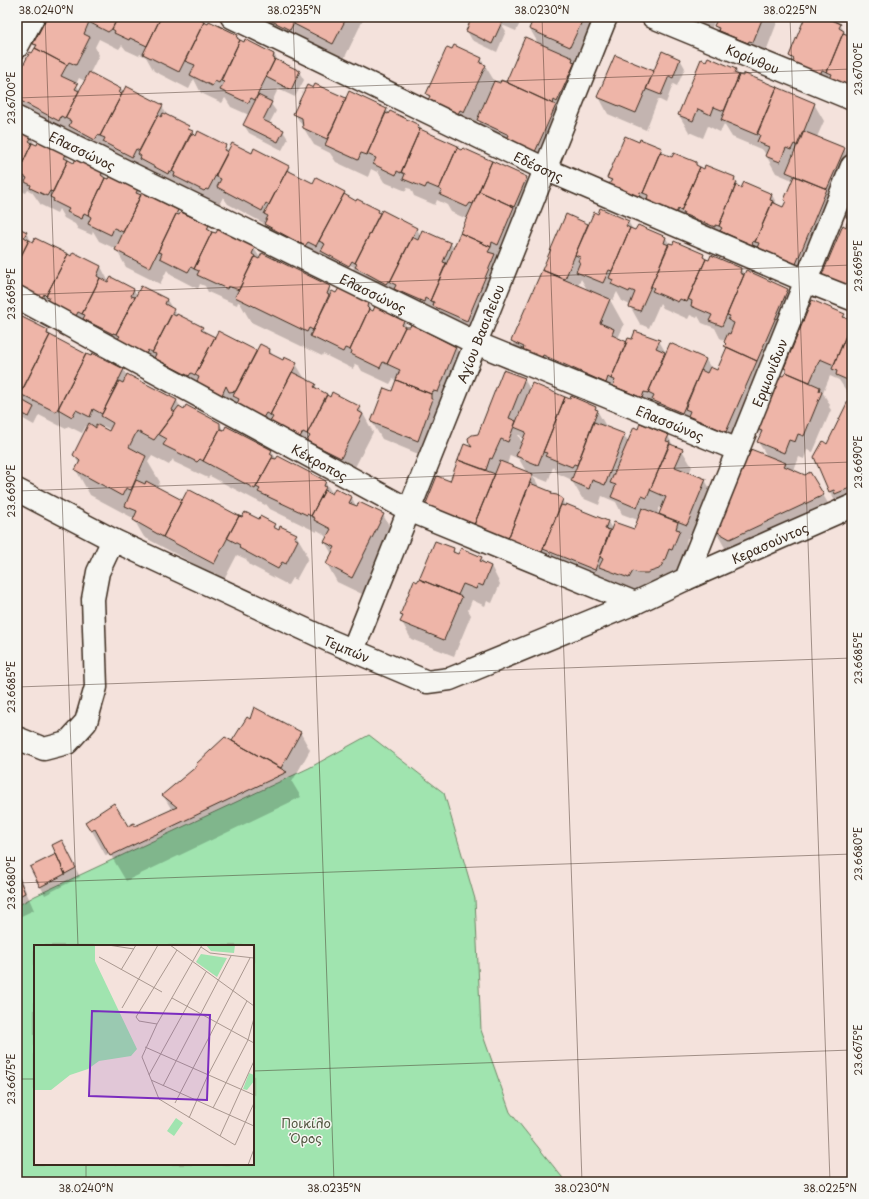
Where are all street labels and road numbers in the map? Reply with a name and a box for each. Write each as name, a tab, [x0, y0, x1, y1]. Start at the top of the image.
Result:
street label: Κορίνθου	[723, 39, 782, 78]
street label: Ελασσώνος	[46, 126, 119, 175]
street label: Εδέσσης	[511, 146, 567, 185]
street label: Ελασσώνος	[337, 268, 410, 317]
street label: Αγίου Βασιλείου	[451, 281, 508, 385]
street label: Ερμιονίδων	[747, 335, 791, 410]
street label: Ελασσώνος	[633, 400, 707, 445]
street label: Κέκροπος	[289, 439, 352, 485]
street label: Κερασούντος	[728, 517, 811, 568]
street label: Τεμπών	[321, 630, 373, 666]

